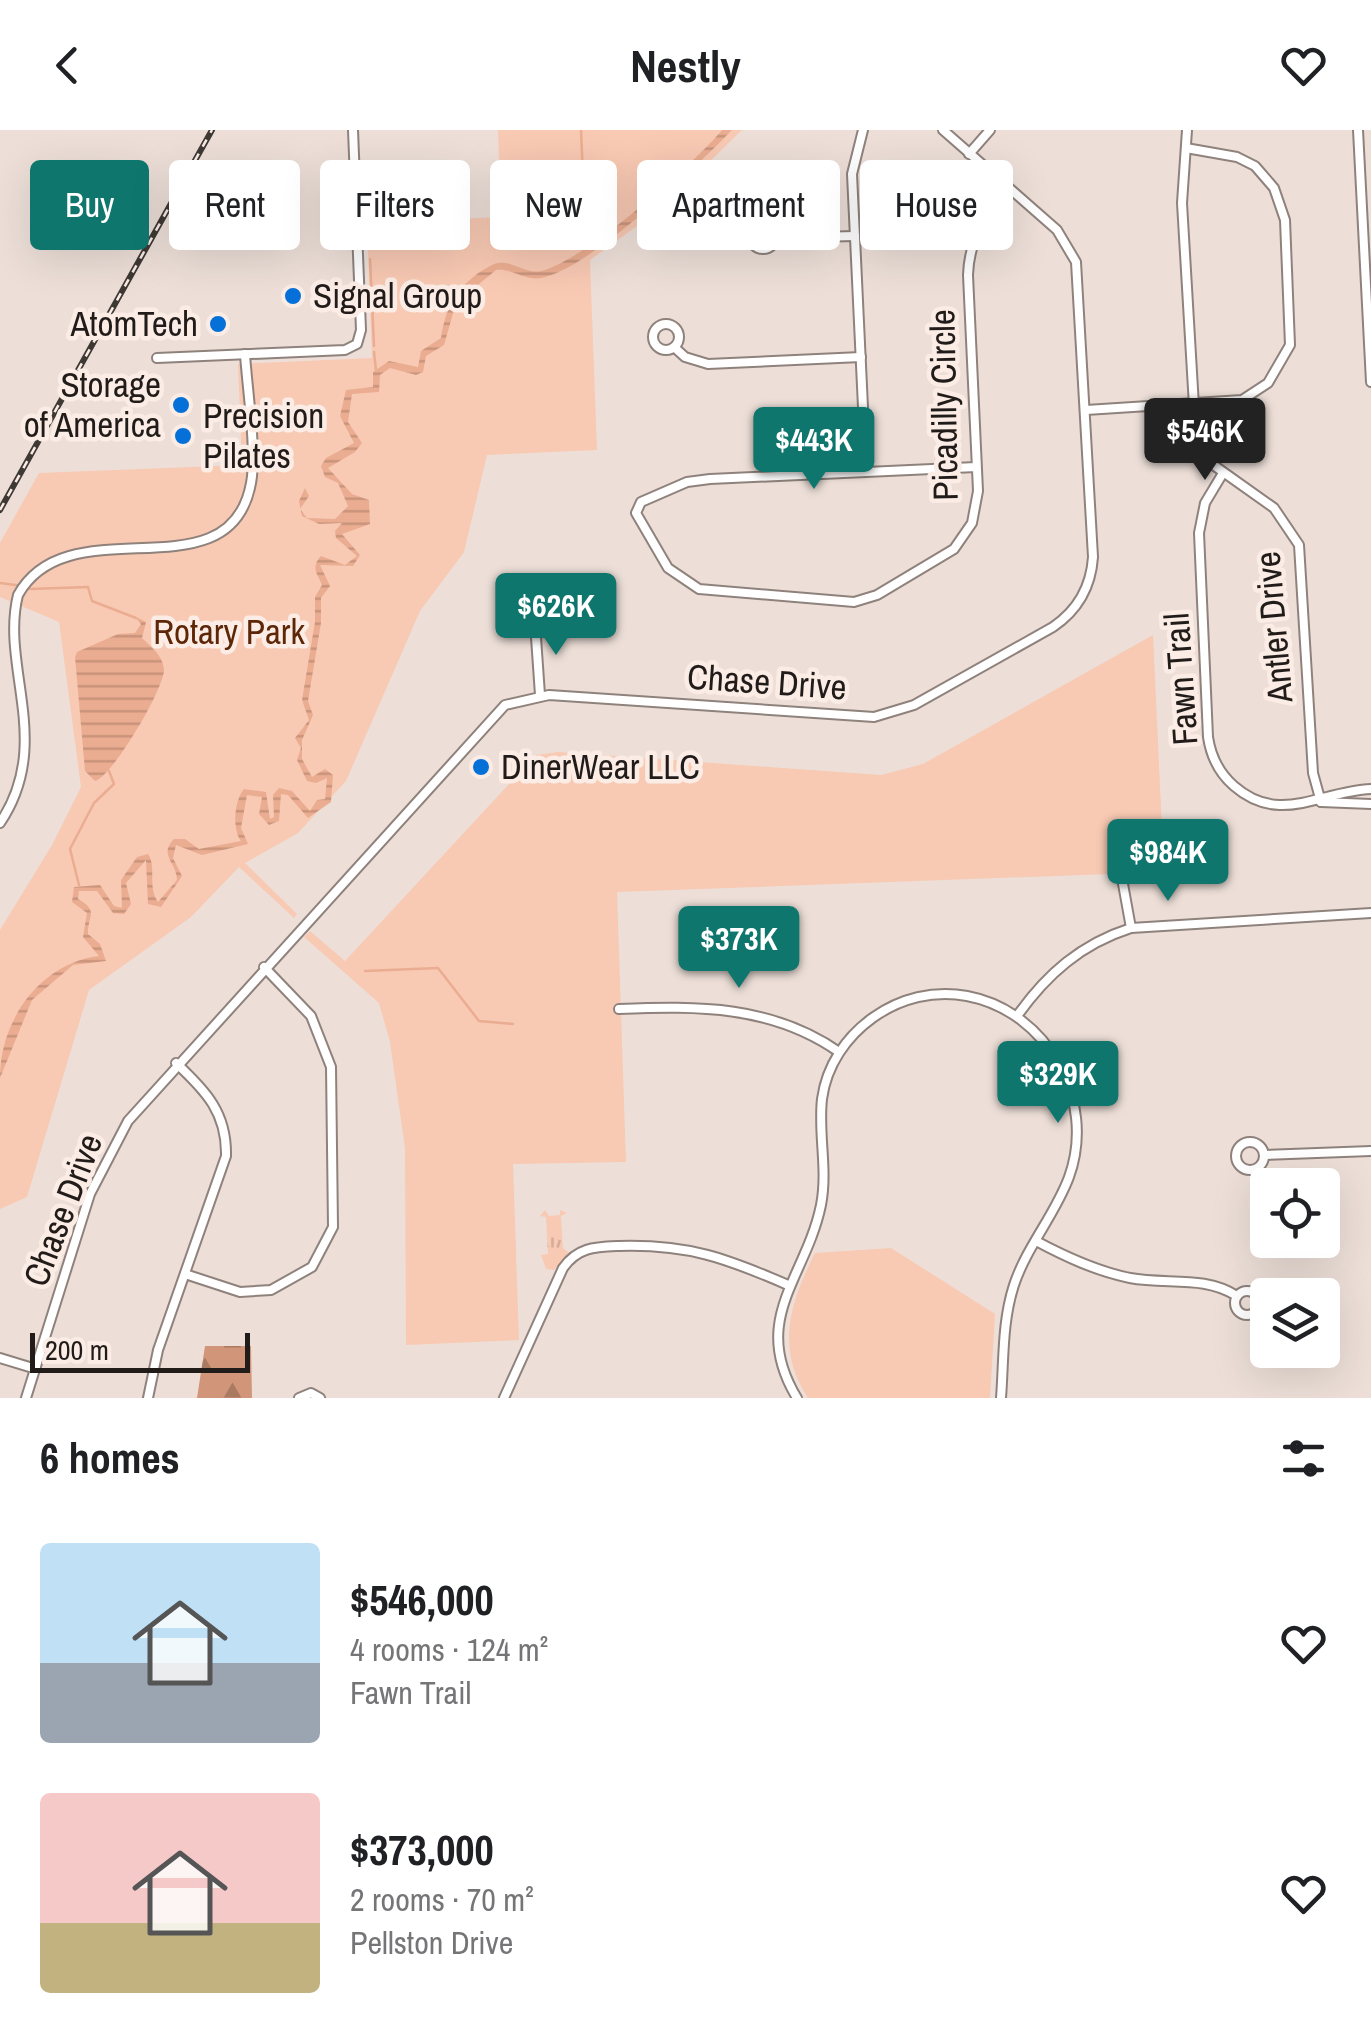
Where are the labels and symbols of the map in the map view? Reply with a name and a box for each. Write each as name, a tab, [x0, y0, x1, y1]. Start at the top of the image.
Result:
place label: Signal Group	[313, 272, 482, 319]
marker: Signal Group	[282, 285, 304, 307]
place label: AtomTech	[69, 300, 198, 347]
street label: Picadilly Circle	[918, 309, 969, 501]
marker: AtomTech	[207, 313, 229, 335]
place label: Storage of America	[24, 361, 161, 448]
place label: Precision Pilates	[203, 392, 324, 479]
marker: Storage of America	[170, 394, 192, 416]
pin: $546K	[1135, 398, 1275, 483]
pin: $443K	[744, 407, 884, 492]
marker: Precision Pilates	[172, 425, 194, 447]
street label: Antler Drive	[1243, 550, 1304, 706]
pin: $626K	[486, 573, 626, 658]
park label: Rotary Park	[153, 608, 305, 655]
street label: Fawn Trail	[1152, 611, 1209, 747]
street label: Chase Drive	[686, 652, 848, 711]
place label: DinerWear LLC	[501, 743, 700, 790]
marker: DinerWear LLC	[470, 756, 492, 778]
pin: $984K	[1098, 819, 1238, 904]
pin: $373K	[669, 906, 809, 991]
pin: $329K	[988, 1041, 1128, 1126]
street label: Chase Drive	[12, 1127, 113, 1293]
scale bar	[30, 1328, 250, 1372]

